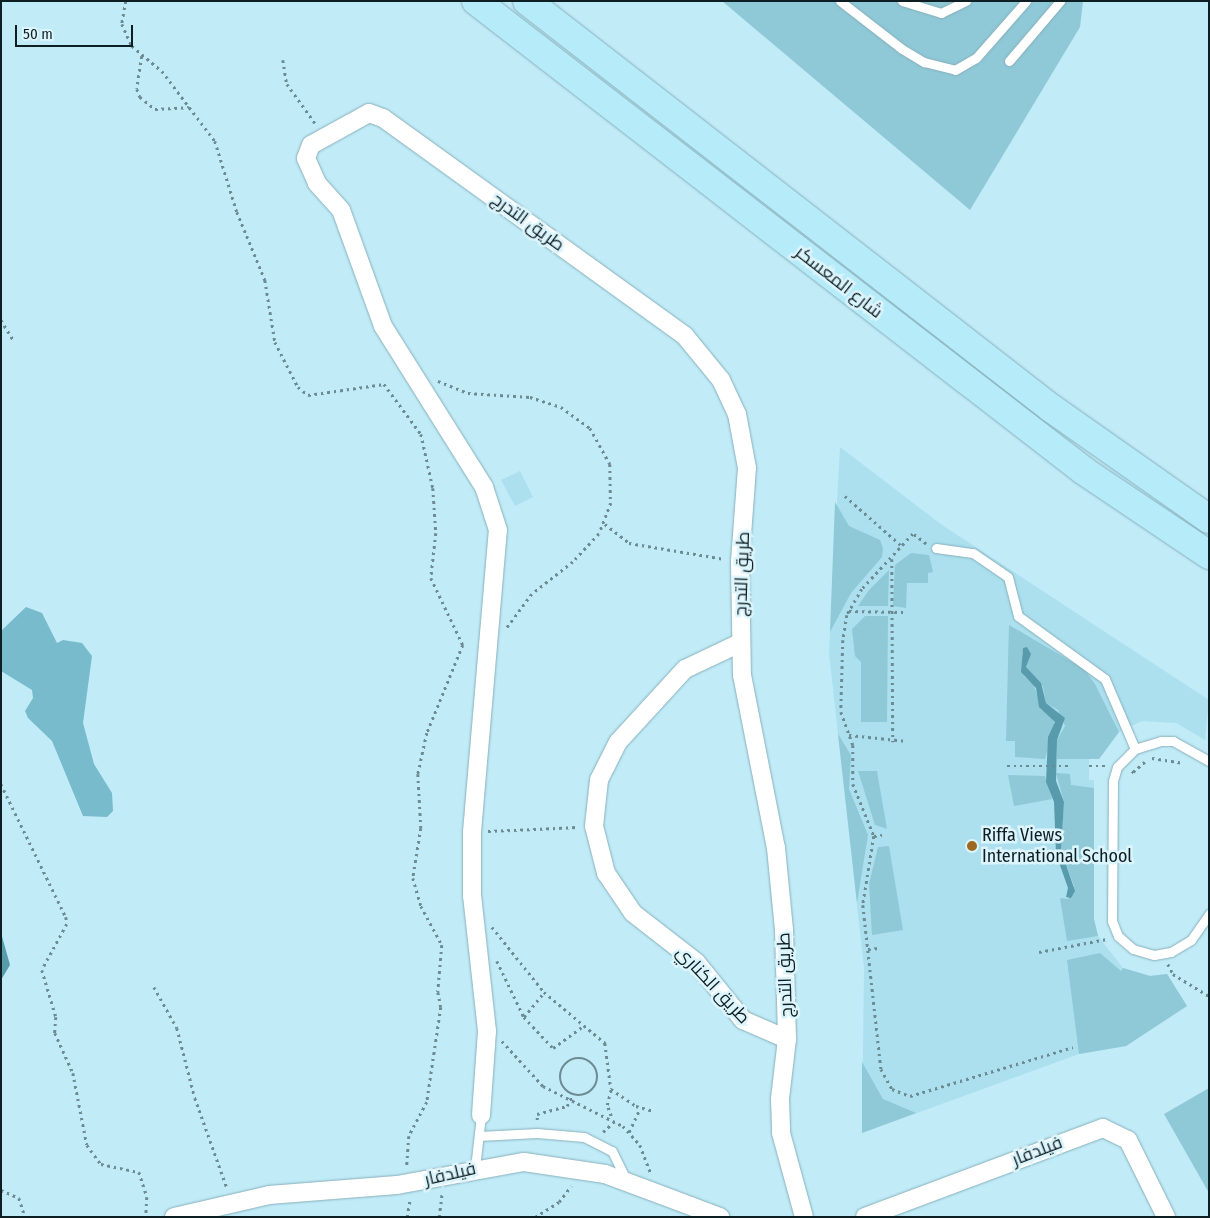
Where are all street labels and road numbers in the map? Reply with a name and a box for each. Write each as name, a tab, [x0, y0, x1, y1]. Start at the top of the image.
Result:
street label: طريق التدرج	[487, 188, 569, 256]
street label: شارع المعسكر	[791, 241, 887, 323]
street label: طريق التدرج	[730, 531, 754, 617]
street label: طريق التدرج	[773, 932, 797, 1018]
street label: طريق الكناري	[672, 942, 754, 1028]
street label: فيلدفار	[1009, 1132, 1065, 1170]
street label: فيلدفار	[422, 1158, 478, 1190]

